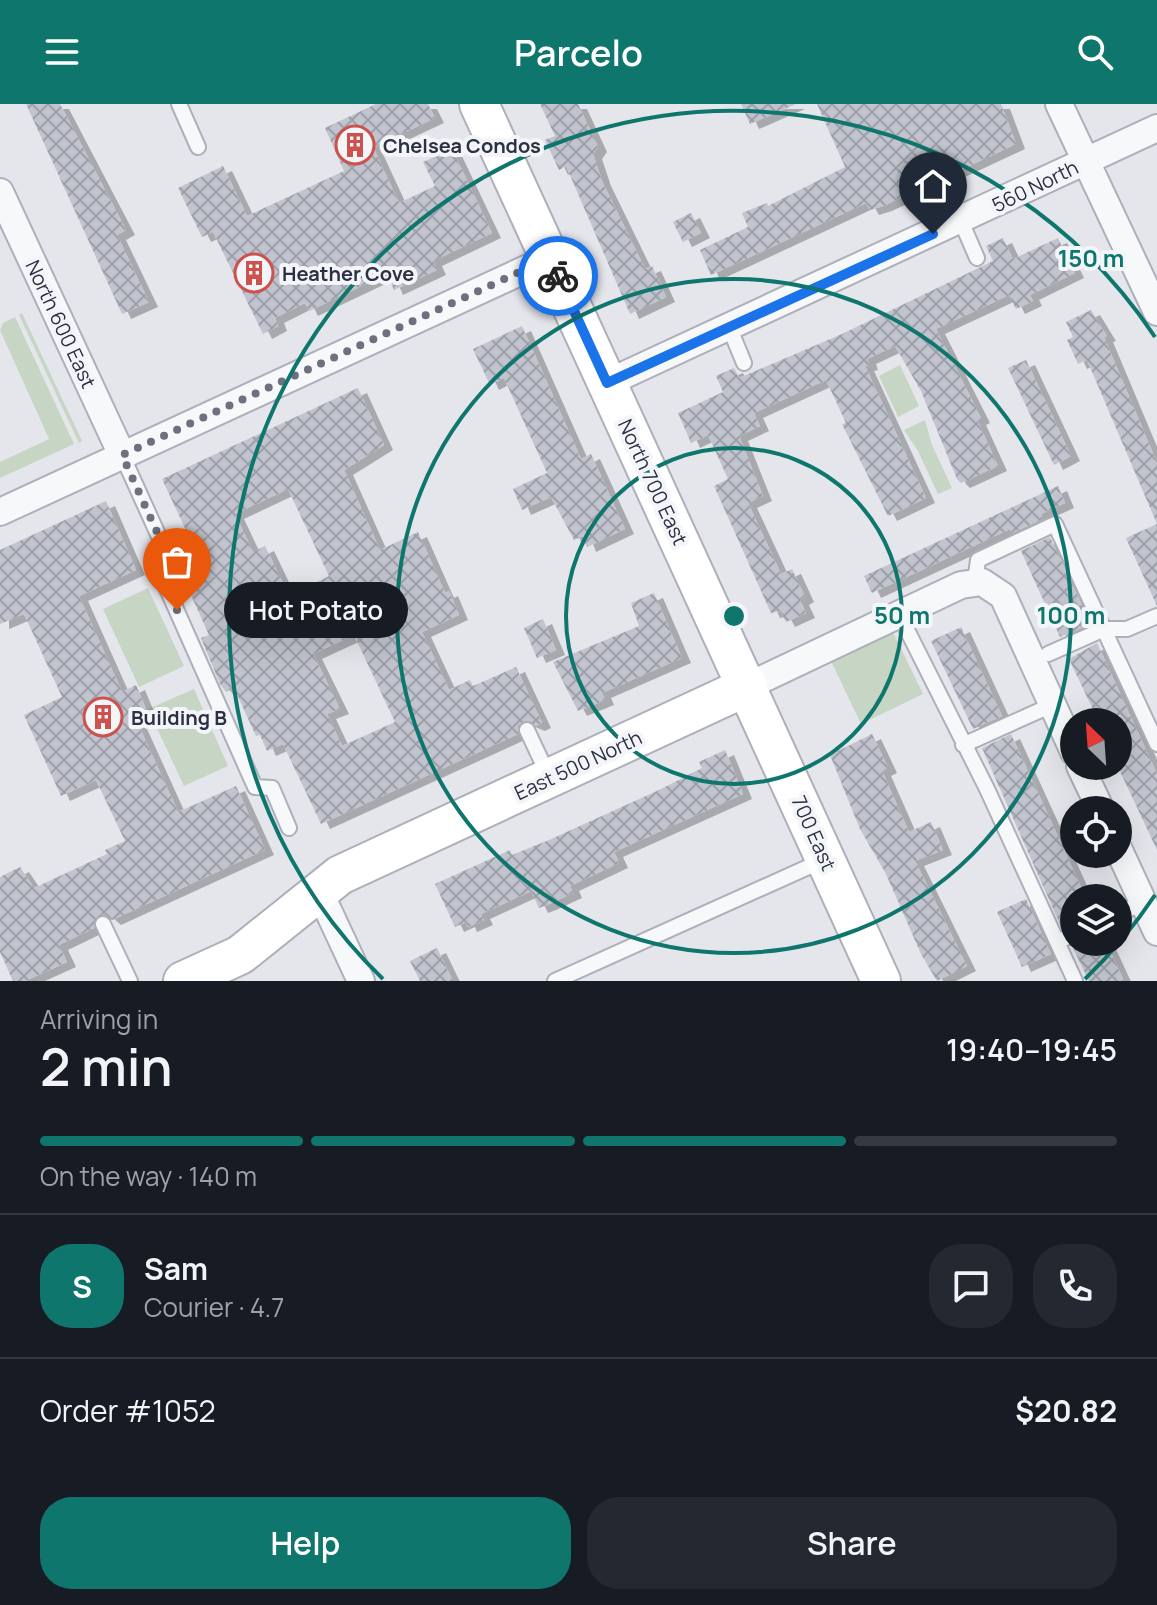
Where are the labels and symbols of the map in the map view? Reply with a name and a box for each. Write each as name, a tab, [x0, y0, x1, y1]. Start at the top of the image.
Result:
building icon: Chelsea Condos	[334, 124, 376, 166]
place label: Chelsea Condos	[383, 132, 541, 159]
pin	[899, 152, 967, 234]
street label: 560 North	[987, 154, 1083, 218]
courier	[518, 236, 598, 316]
text: 150 m	[1058, 241, 1124, 274]
building icon: Heather Cove	[233, 252, 275, 294]
street label: North 600 East	[20, 256, 102, 392]
place label: Heather Cove	[282, 260, 414, 287]
street label: North 700 East	[612, 415, 694, 549]
pin	[143, 528, 211, 610]
callout: Hot Potato	[225, 582, 409, 638]
text: 50 m	[874, 598, 930, 631]
text: 100 m	[1037, 598, 1105, 631]
centre of rings	[720, 602, 748, 630]
building icon: Building B	[82, 696, 124, 738]
place label: Building B	[131, 704, 227, 731]
north arrow	[1060, 708, 1132, 780]
street label: East 500 North	[510, 724, 646, 806]
street label: 700 East	[786, 791, 842, 875]

